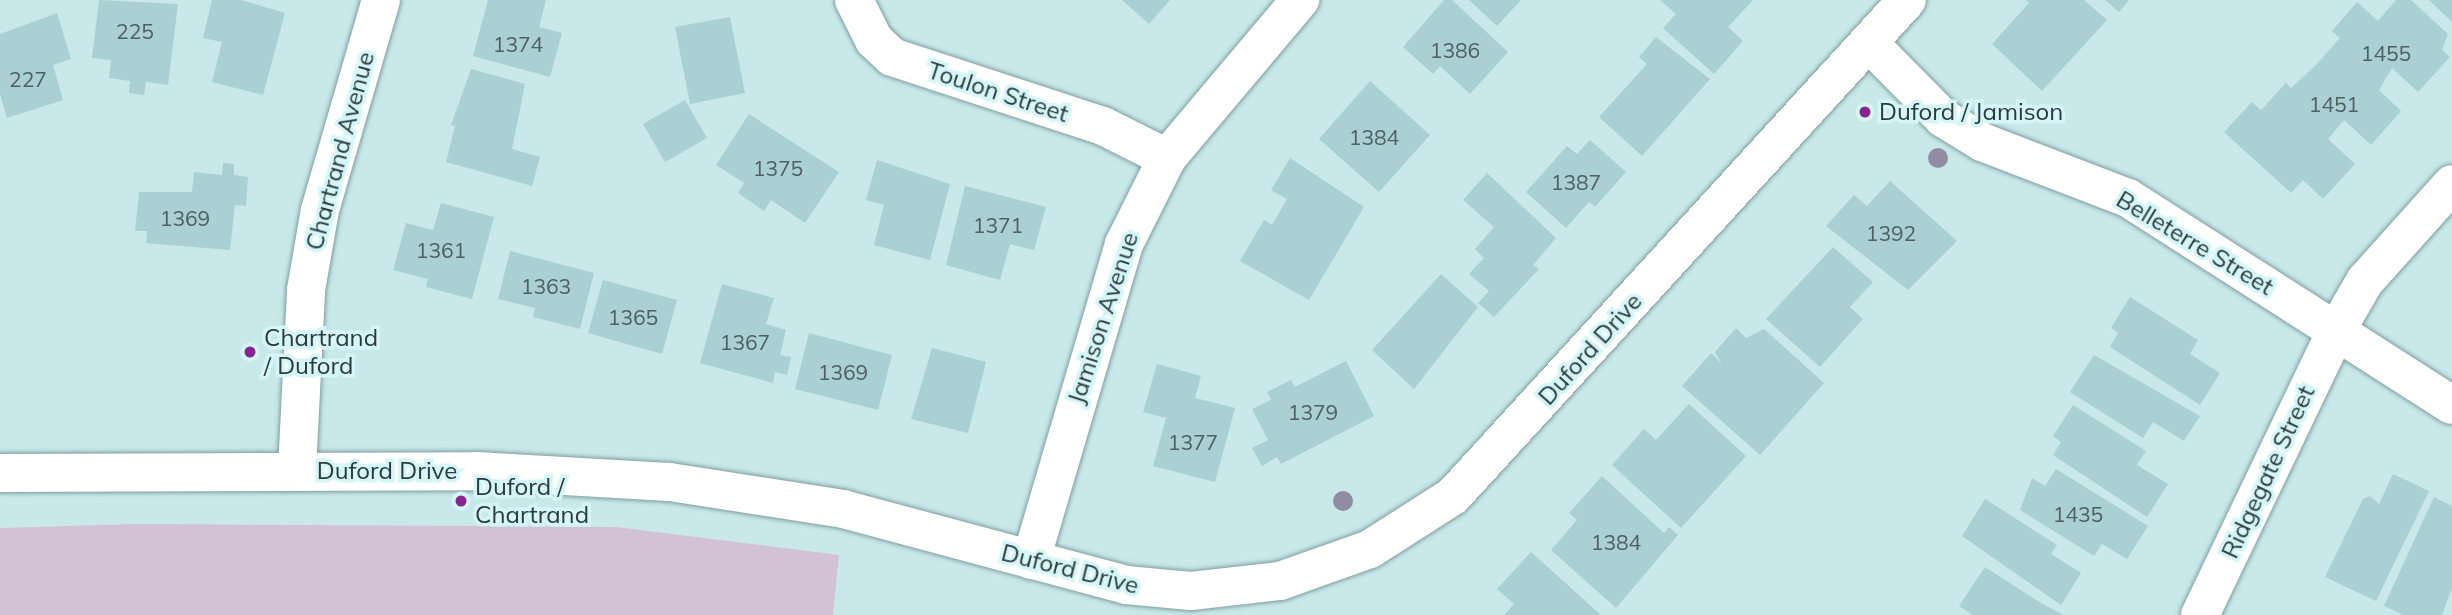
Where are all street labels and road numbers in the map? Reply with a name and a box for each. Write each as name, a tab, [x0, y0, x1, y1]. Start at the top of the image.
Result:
street label: Chartrand Avenue	[300, 49, 380, 253]
street label: Toulon Street	[924, 56, 1072, 128]
street label: Belleterre Street	[2111, 185, 2279, 301]
street label: Jamison Avenue	[1062, 229, 1144, 407]
street label: Duford Drive	[1532, 287, 1648, 411]
street label: Ridgegate Street	[2215, 381, 2321, 563]
street label: Duford Drive	[317, 457, 457, 485]
street label: Duford Drive	[998, 538, 1142, 600]

